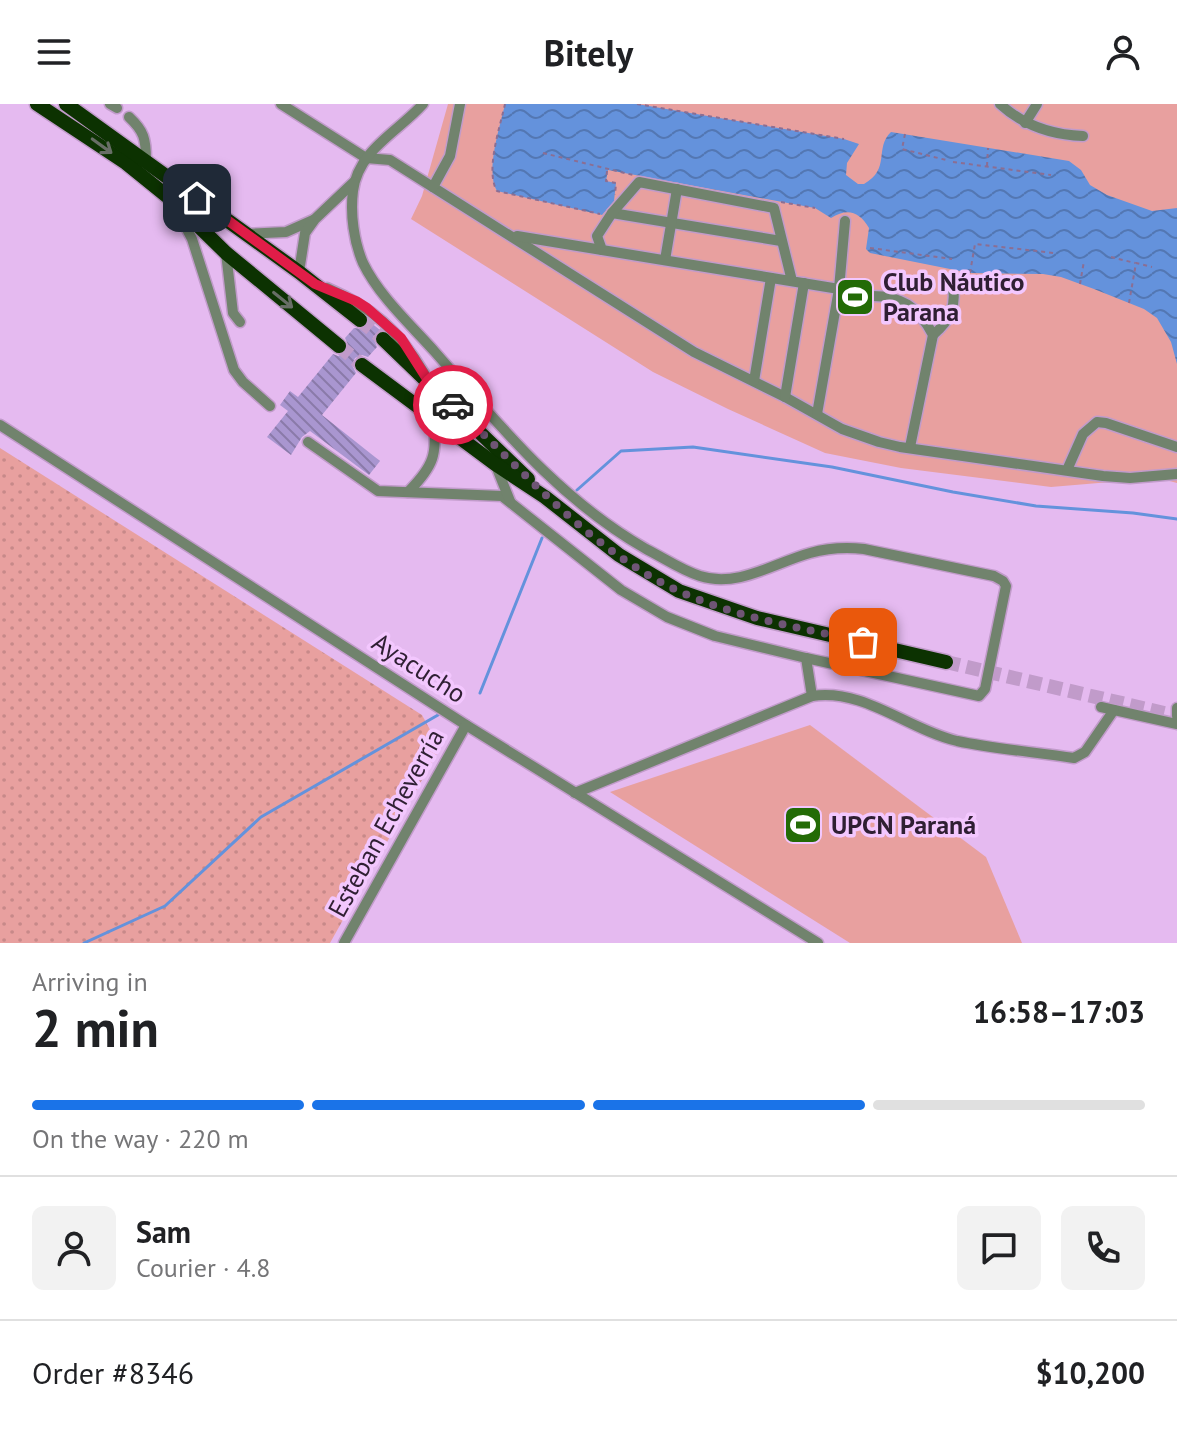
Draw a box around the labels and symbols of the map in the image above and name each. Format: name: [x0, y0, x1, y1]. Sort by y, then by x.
one-way arrow: [91, 138, 113, 154]
pin: [163, 164, 231, 232]
place label: Club Náutico Parana: [883, 265, 1025, 328]
sports icon: Club Náutico Parana: [834, 276, 876, 318]
one-way arrow: [272, 291, 292, 309]
courier: [413, 365, 493, 445]
pin: [829, 608, 897, 676]
street label: Ayacucho: [366, 625, 472, 710]
street label: Esteban Echeverría: [320, 723, 451, 923]
sports icon: UPCN Paraná: [782, 804, 824, 846]
place label: UPCN Paraná: [831, 808, 976, 841]

